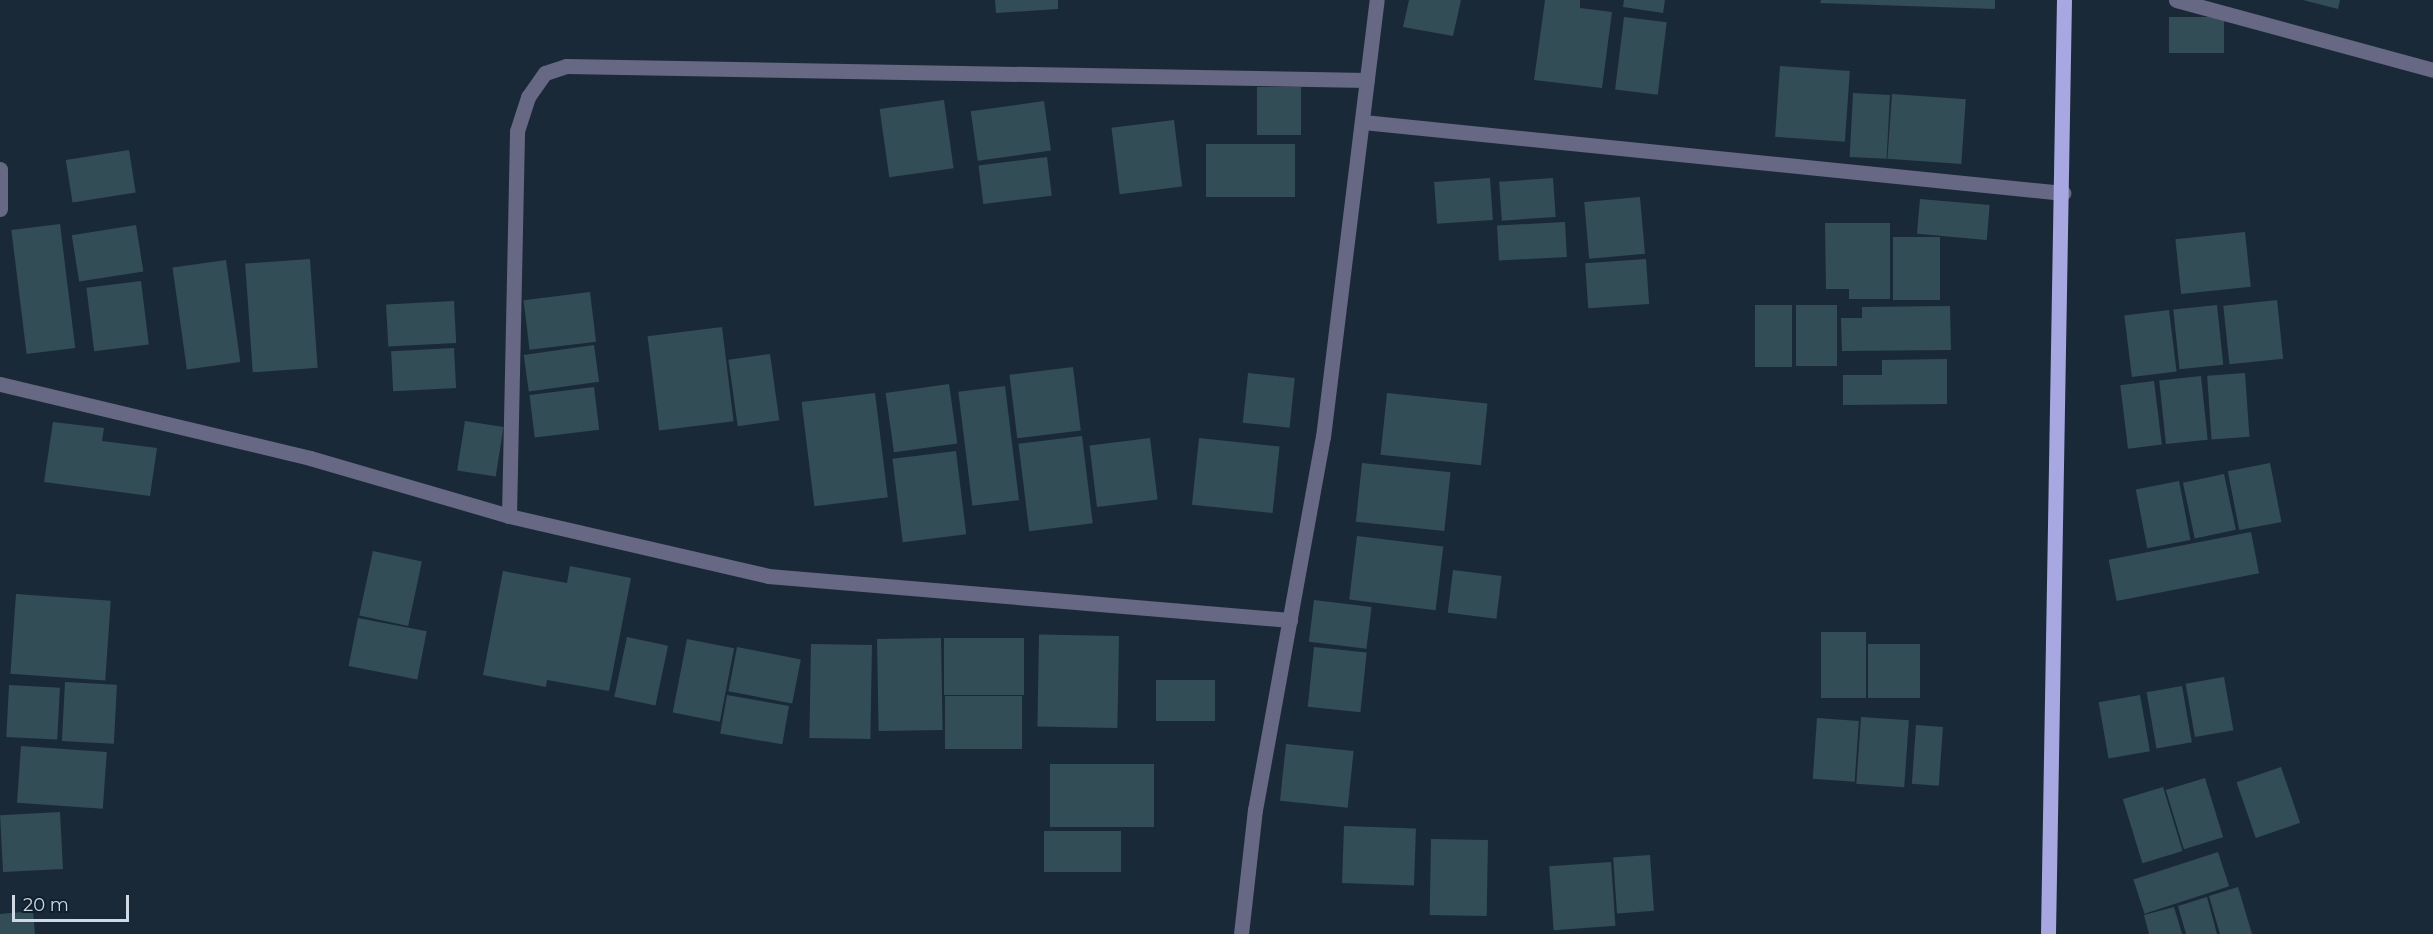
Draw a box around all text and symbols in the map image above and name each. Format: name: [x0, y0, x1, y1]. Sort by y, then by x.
scale bar: [15, 883, 132, 921]
text: 20 m: [23, 894, 69, 916]

